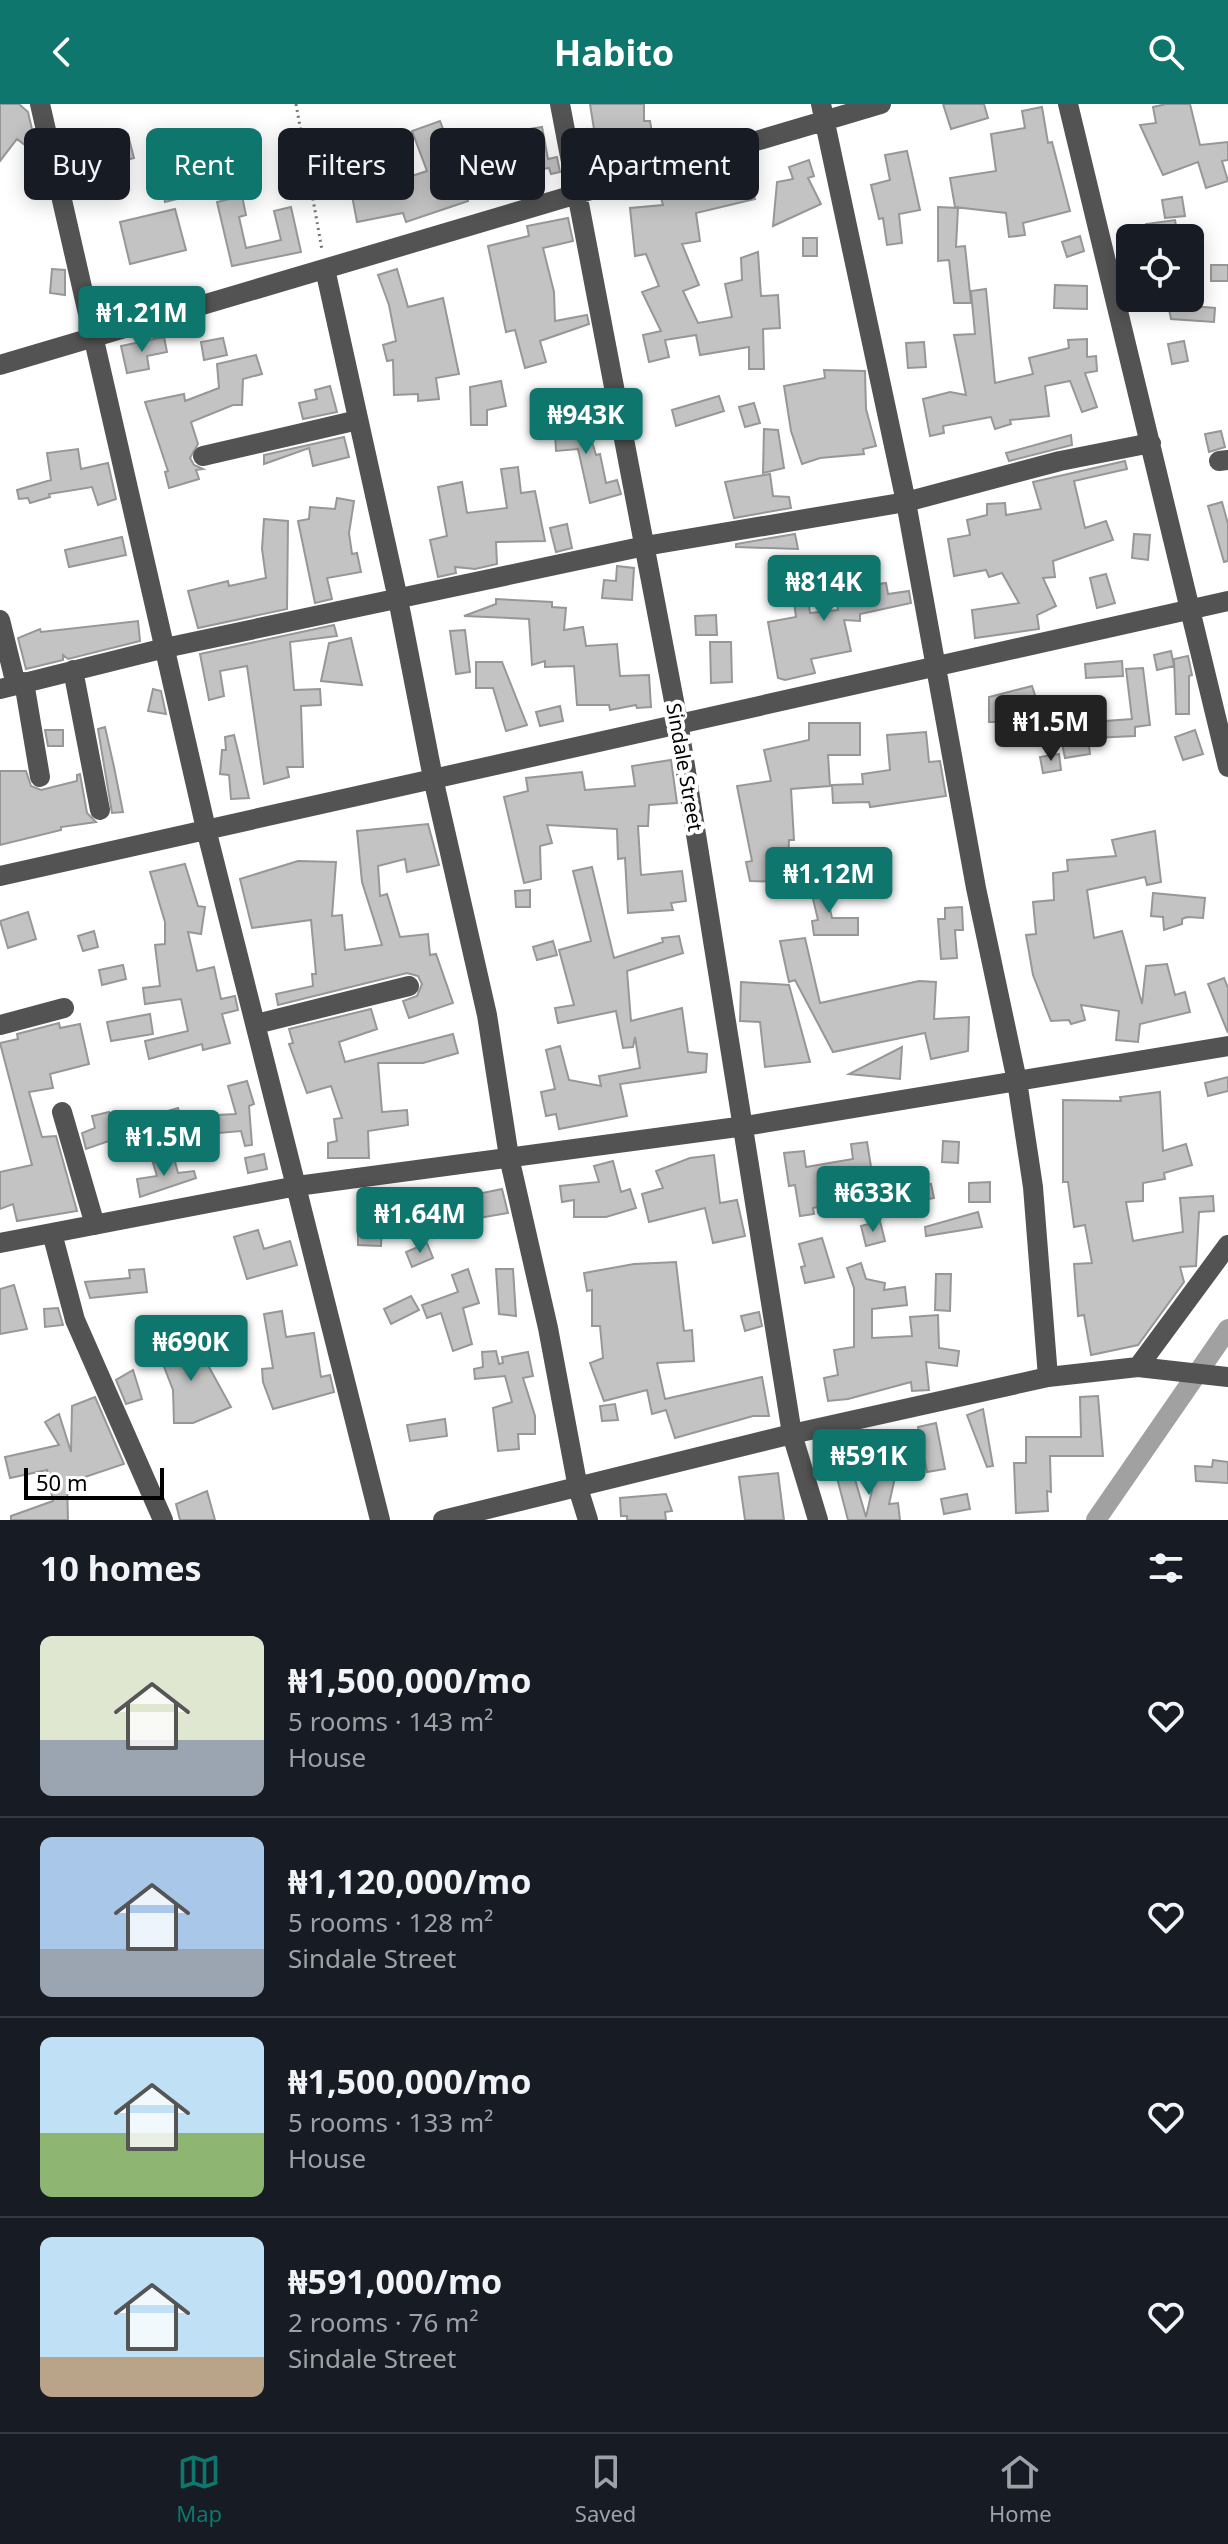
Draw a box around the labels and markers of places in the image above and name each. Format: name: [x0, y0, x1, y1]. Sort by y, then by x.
pin: ₦1.21M: [77, 286, 207, 354]
pin: ₦943K: [530, 388, 642, 456]
pin: ₦814K: [768, 555, 880, 623]
pin: ₦1.5M: [995, 695, 1107, 763]
pin: ₦1.12M: [764, 847, 894, 915]
pin: ₦1.5M: [108, 1110, 220, 1178]
pin: ₦633K: [817, 1166, 929, 1234]
pin: ₦1.64M: [355, 1187, 485, 1255]
pin: ₦690K: [135, 1315, 247, 1383]
pin: ₦591K: [813, 1429, 925, 1497]

